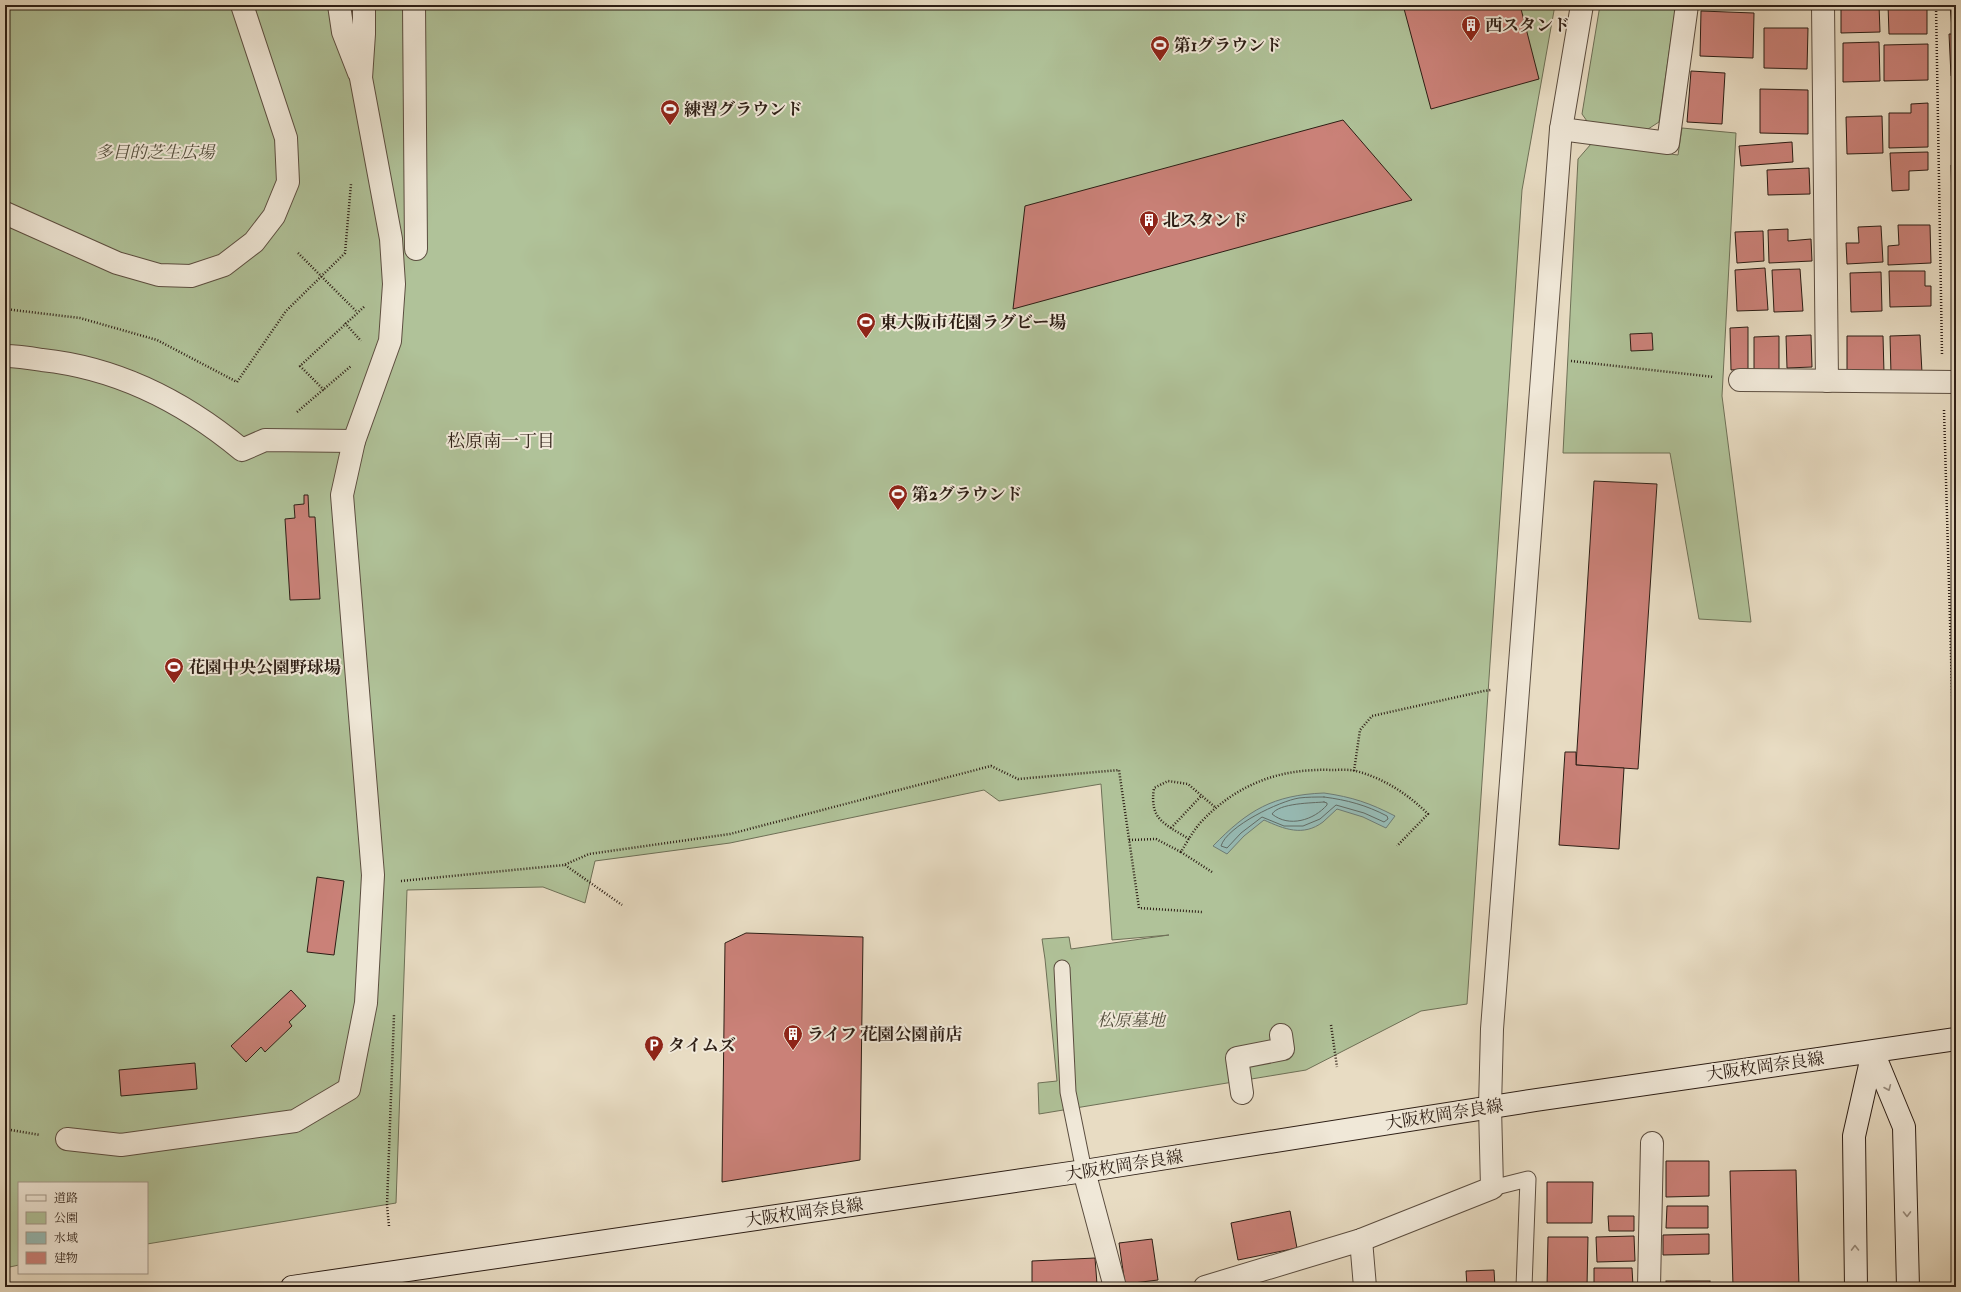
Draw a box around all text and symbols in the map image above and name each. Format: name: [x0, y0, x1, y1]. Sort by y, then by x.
building icon: 西スタンド: [1460, 14, 1482, 42]
place label: 西スタンド: [1485, 15, 1570, 36]
sports icon: 第1グラウンド: [1149, 34, 1171, 62]
place label: 第1グラウンド: [1174, 35, 1282, 56]
sports icon: 練習グラウンド: [659, 98, 681, 126]
place label: 練習グラウンド: [684, 99, 803, 120]
park label: 多目的芝生広場: [96, 142, 216, 163]
building icon: 北スタンド: [1138, 209, 1160, 237]
place label: 北スタンド: [1163, 210, 1248, 231]
sports icon: 東大阪市花園ラグビー場: [855, 311, 877, 339]
place label: 東大阪市花園ラグビー場: [880, 312, 1066, 333]
district label: 松原南一丁目: [447, 430, 555, 453]
sports icon: 第2グラウンド: [887, 483, 909, 511]
place label: 第2グラウンド: [912, 484, 1023, 505]
sports icon: 花園中央公園野球場: [163, 656, 185, 684]
place label: 花園中央公園野球場: [188, 657, 341, 678]
park label: 松原墓地: [1097, 1010, 1167, 1031]
building icon: ライフ 花園公園前店: [782, 1023, 804, 1051]
place label: ライフ 花園公園前店: [807, 1024, 963, 1045]
parking icon: タイムズ: [643, 1034, 665, 1062]
place label: タイムズ: [668, 1035, 736, 1056]
street label: 大阪枚岡奈良線: [1705, 1048, 1825, 1085]
one-way arrow: [1883, 1084, 1891, 1091]
street label: 大阪枚岡奈良線: [1384, 1095, 1504, 1134]
street label: 大阪枚岡奈良線: [1064, 1146, 1184, 1185]
legend: [18, 1182, 148, 1274]
text: 道路: [54, 1191, 78, 1206]
street label: 大阪枚岡奈良線: [744, 1194, 864, 1231]
text: 公園: [54, 1211, 78, 1226]
one-way arrow: [1902, 1211, 1911, 1217]
text: 水域: [54, 1231, 78, 1246]
one-way arrow: [1851, 1245, 1859, 1251]
text: 建物: [54, 1251, 78, 1266]

